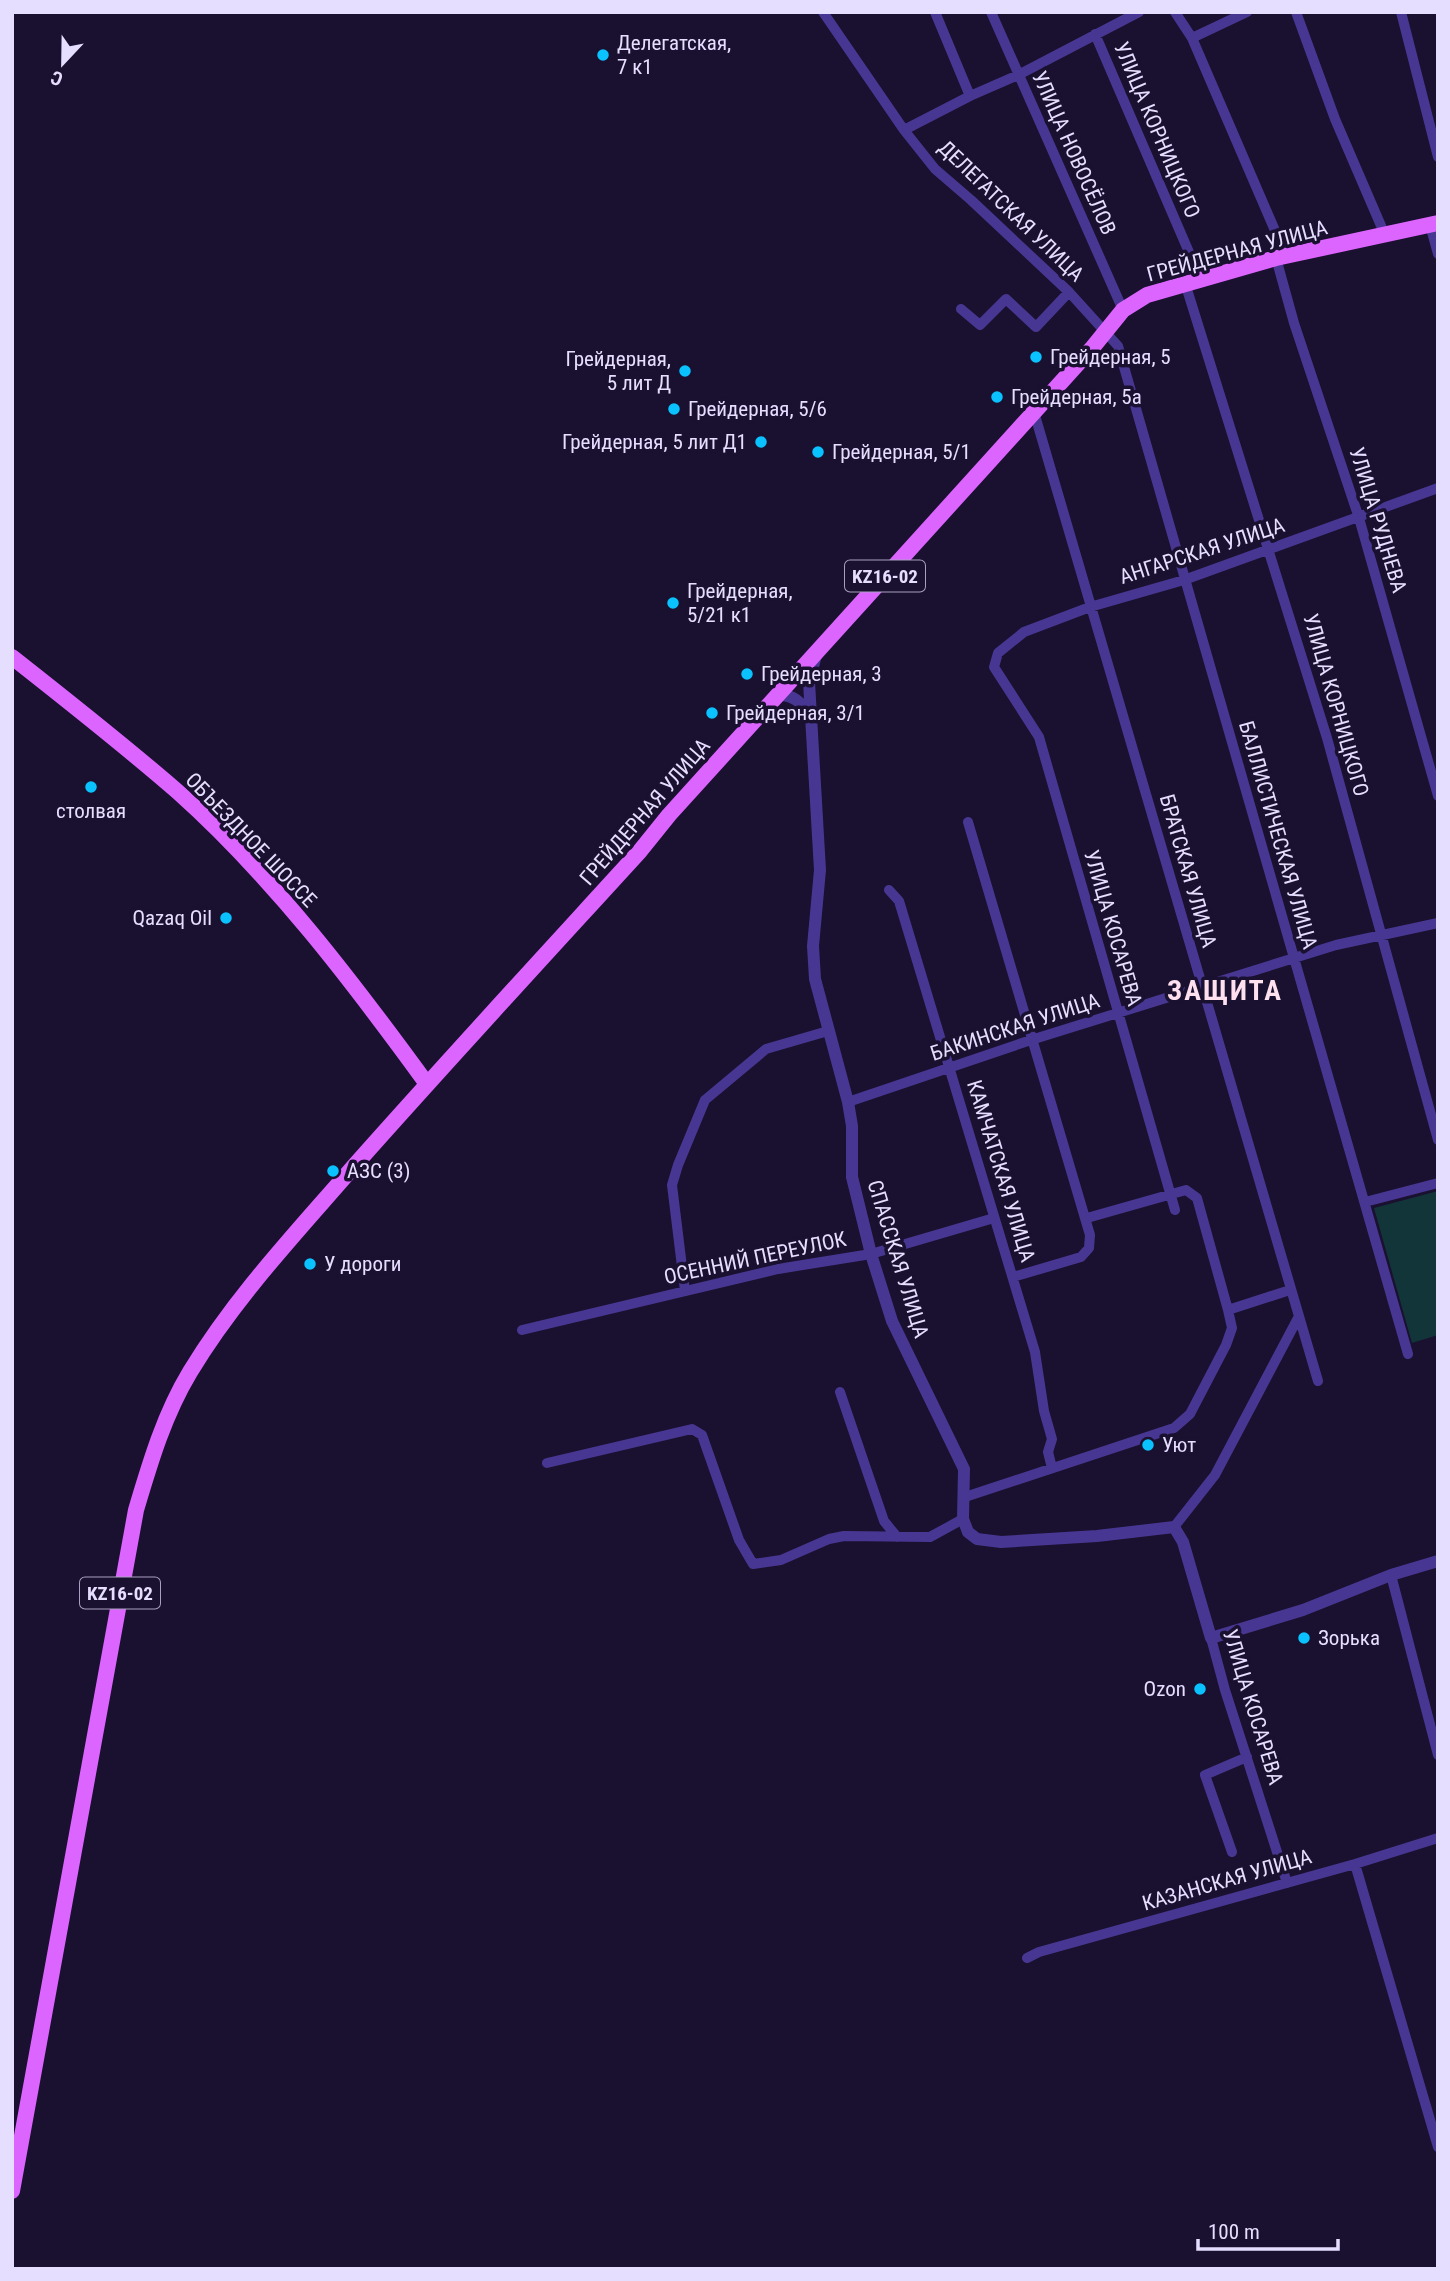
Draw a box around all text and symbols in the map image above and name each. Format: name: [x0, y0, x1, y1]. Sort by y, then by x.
north arrow: [28, 28, 98, 98]
place label: Делегатская, 7 к1: [617, 31, 731, 79]
street label: УЛИЦА КОРНИЦКОГО: [1109, 38, 1205, 222]
marker: Делегатская, 7 к1: [595, 47, 611, 63]
text: С: [47, 66, 66, 91]
street label: УЛИЦА НОВОСЁЛОВ: [1027, 67, 1121, 239]
street label: ДЕЛЕГАТСКАЯ УЛИЦА: [933, 136, 1089, 286]
street label: ГРЕЙДЕРНАЯ УЛИЦА: [1144, 215, 1330, 287]
place label: Грейдерная, 5: [1050, 345, 1171, 369]
place label: Грейдерная, 5 лит Д: [565, 347, 671, 395]
marker: Грейдерная, 5: [1028, 349, 1044, 365]
marker: Грейдерная, 5 лит Д: [677, 363, 693, 379]
place label: Грейдерная, 5а: [1011, 385, 1142, 409]
marker: Грейдерная, 5а: [989, 389, 1005, 405]
place label: Грейдерная, 5/6: [688, 397, 827, 421]
marker: Грейдерная, 5/6: [666, 401, 682, 417]
place label: Грейдерная, 5 лит Д1: [562, 430, 747, 454]
marker: Грейдерная, 5 лит Д1: [753, 434, 769, 450]
place label: Грейдерная, 5/1: [832, 440, 971, 464]
marker: Грейдерная, 5/1: [810, 444, 826, 460]
street label: УЛИЦА РУДНЕВА: [1345, 444, 1411, 596]
street label: АНГАРСКАЯ УЛИЦА: [1116, 513, 1288, 589]
road number: KZ16-02: [845, 561, 925, 592]
place label: Грейдерная, 5/21 к1: [687, 579, 793, 627]
marker: Грейдерная, 5/21 к1: [665, 595, 681, 611]
street label: УЛИЦА КОРНИЦКОГО: [1298, 611, 1374, 799]
place label: Грейдерная, 3: [761, 662, 882, 686]
marker: Грейдерная, 3: [739, 666, 755, 682]
place label: Грейдерная, 3/1: [726, 701, 865, 725]
marker: Грейдерная, 3/1: [704, 705, 720, 721]
street label: БАЛЛИСТИЧЕСКАЯ УЛИЦА: [1234, 718, 1322, 952]
street label: ГРЕЙДЕРНАЯ УЛИЦА: [575, 734, 715, 890]
street label: ОБЪЕЗДНОЕ ШОССЕ: [181, 768, 321, 912]
marker: столвая: [83, 779, 99, 795]
street label: БРАТСКАЯ УЛИЦА: [1155, 792, 1221, 950]
place label: столвая: [56, 799, 126, 823]
street label: УЛИЦА КОСАРЕВА: [1079, 847, 1147, 1009]
place label: Qazaq Oil: [132, 906, 212, 930]
marker: Qazaq Oil: [218, 910, 234, 926]
district label: ЗАЩИТА: [1167, 974, 1283, 1007]
street label: БАКИНСКАЯ УЛИЦА: [927, 988, 1103, 1066]
street label: КАМЧАТСКАЯ УЛИЦА: [962, 1077, 1040, 1265]
place label: АЗС (3): [347, 1159, 410, 1183]
marker: АЗС (3): [325, 1163, 341, 1179]
street label: СПАССКАЯ УЛИЦА: [863, 1177, 933, 1341]
street label: ОСЕННИЙ ПЕРЕУЛОК: [662, 1227, 849, 1289]
place label: У дороги: [324, 1252, 402, 1276]
marker: У дороги: [302, 1256, 318, 1272]
place label: Уют: [1162, 1433, 1196, 1457]
marker: Уют: [1140, 1437, 1156, 1453]
road number: KZ16-02: [80, 1578, 160, 1609]
street label: УЛИЦА КОСАРЕВА: [1218, 1626, 1288, 1788]
place label: Зорька: [1318, 1626, 1380, 1650]
marker: Зорька: [1296, 1630, 1312, 1646]
place label: Ozon: [1144, 1677, 1186, 1701]
marker: Ozon: [1192, 1681, 1208, 1697]
street label: КАЗАНСКАЯ УЛИЦА: [1140, 1844, 1314, 1916]
scale bar: [1198, 2208, 1338, 2252]
text: 100 m: [1208, 2220, 1260, 2244]

